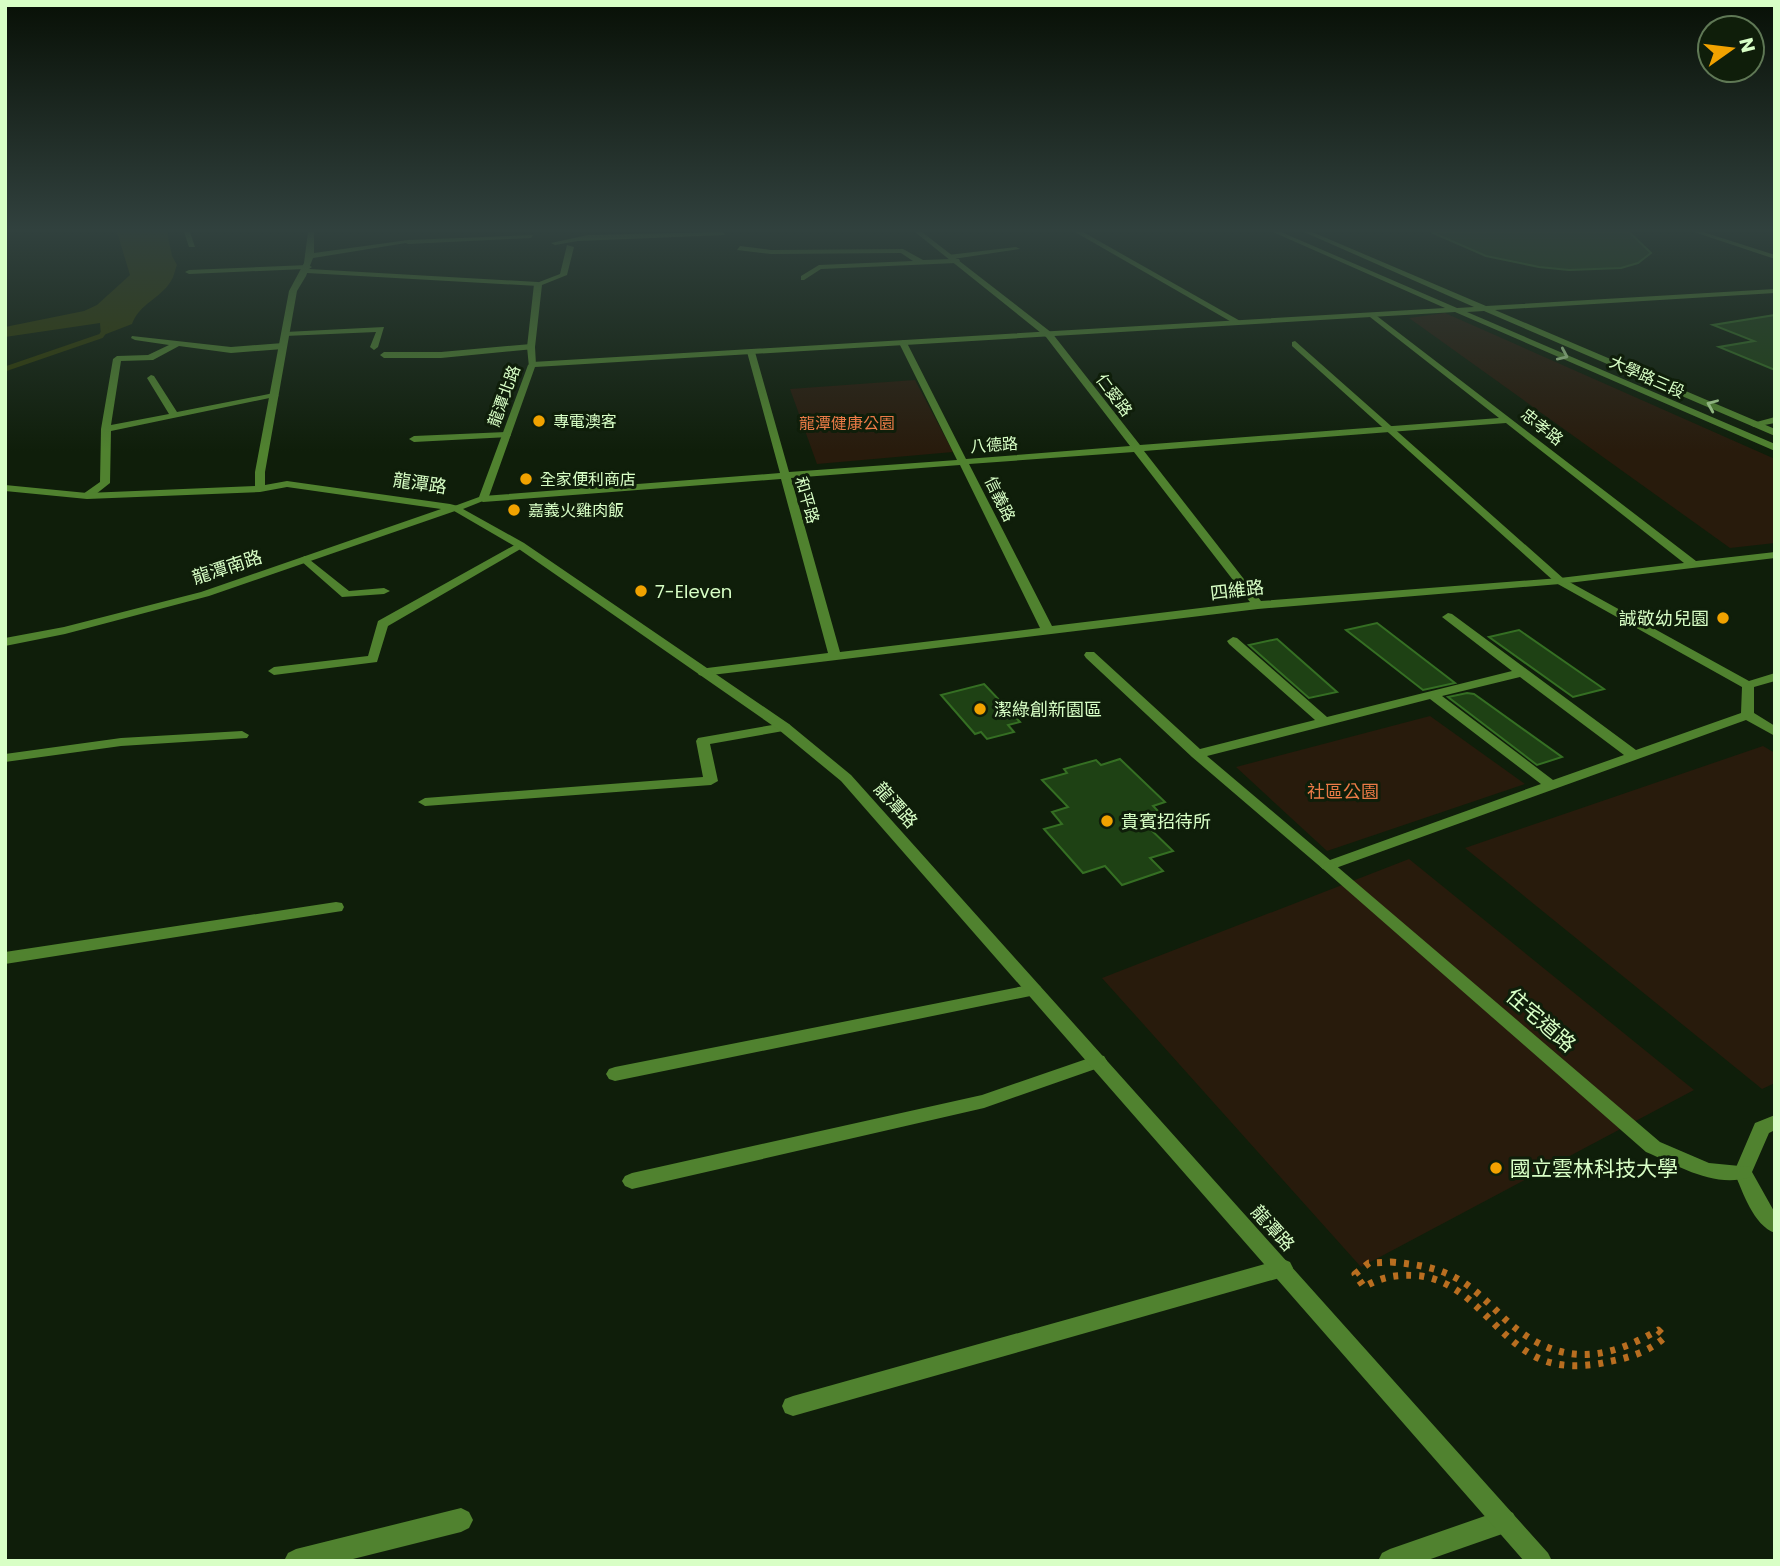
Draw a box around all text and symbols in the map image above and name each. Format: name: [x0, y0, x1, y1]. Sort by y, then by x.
north arrow: [1696, 14, 1766, 84]
text: N: [1732, 35, 1762, 55]
one-way arrow: [1556, 347, 1569, 361]
street label: 大學路三段: [1606, 350, 1688, 404]
street label: 龍潭北路: [482, 362, 526, 430]
street label: 仁愛路: [1090, 369, 1138, 421]
one-way arrow: [1707, 400, 1719, 414]
street label: 忠孝路: [1516, 403, 1568, 451]
place label: 專電澳客: [553, 410, 617, 433]
park label: 龍潭健康公園: [799, 412, 895, 435]
marker: 專電澳客: [531, 413, 547, 429]
street label: 八德路: [969, 432, 1019, 458]
street label: 龍潭路: [392, 467, 448, 499]
place label: 全家便利商店: [540, 468, 636, 491]
marker: 全家便利商店: [518, 471, 534, 487]
street label: 信義路: [979, 472, 1021, 526]
street label: 和平路: [789, 474, 825, 526]
place label: 嘉義火雞肉飯: [528, 499, 624, 522]
marker: 嘉義火雞肉飯: [506, 502, 522, 518]
street label: 龍潭南路: [189, 544, 265, 590]
street label: 四維路: [1209, 574, 1265, 606]
place label: 7-Eleven: [655, 579, 732, 604]
marker: 7-Eleven: [633, 583, 649, 599]
place label: 誠敬幼兒園: [1619, 606, 1709, 631]
marker: 誠敬幼兒園: [1715, 610, 1731, 626]
place label: 潔綠創新園區: [994, 697, 1102, 722]
marker: 潔綠創新園區: [972, 701, 988, 717]
street label: 龍潭路: [869, 777, 923, 833]
park label: 社區公園: [1307, 779, 1379, 804]
place label: 貴賓招待所: [1121, 809, 1211, 834]
marker: 貴賓招待所: [1099, 813, 1115, 829]
street label: 住宅道路: [1500, 982, 1582, 1058]
place label: 國立雲林科技大學: [1510, 1154, 1678, 1183]
marker: 國立雲林科技大學: [1488, 1160, 1504, 1176]
street label: 龍潭路: [1246, 1200, 1300, 1256]

